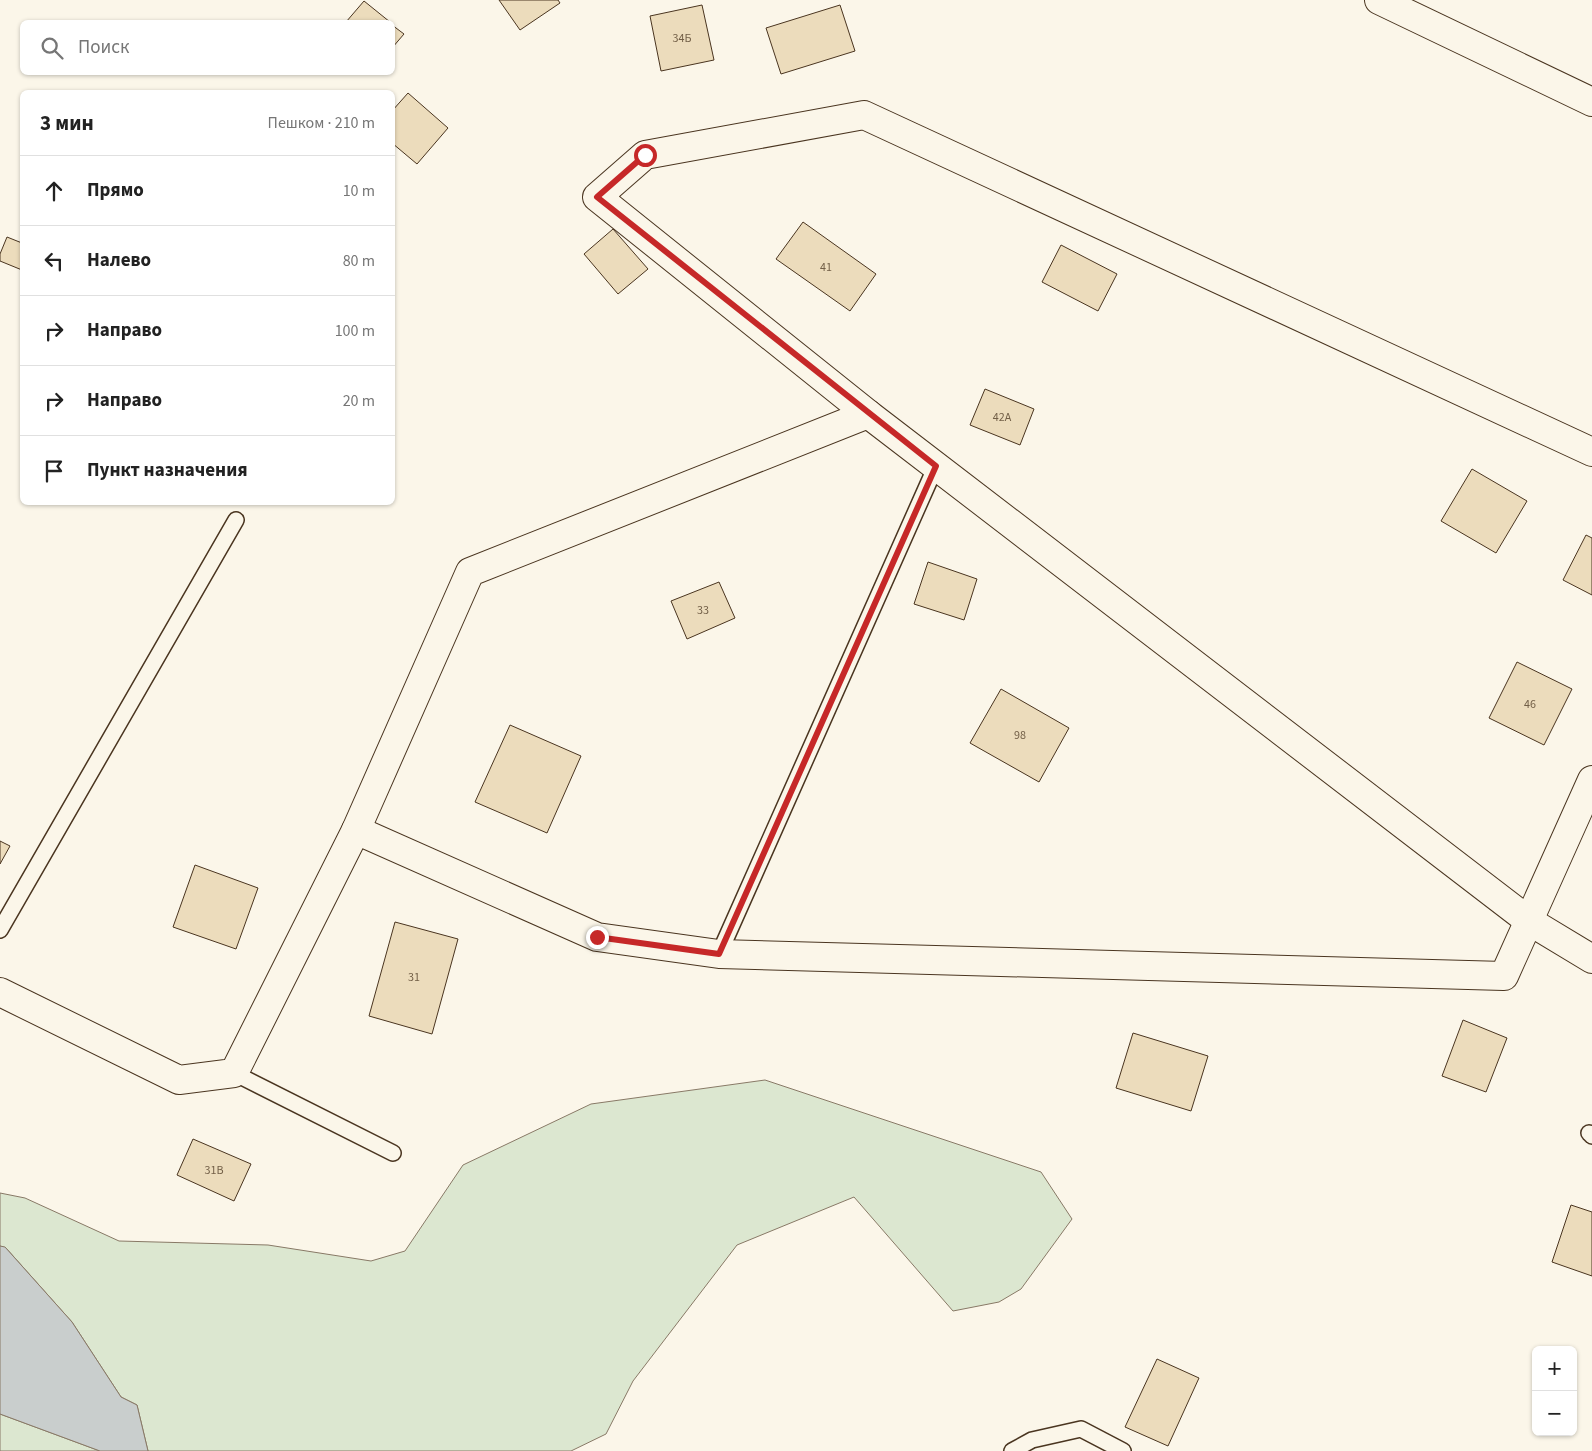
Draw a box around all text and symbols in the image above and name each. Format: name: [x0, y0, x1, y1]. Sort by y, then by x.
search box: [20, 20, 395, 75]
house number: 34Б: [673, 30, 691, 47]
icon: search: [38, 34, 66, 62]
text: Поиск: [78, 34, 129, 61]
text: 3 мин: [40, 108, 94, 138]
text: Пешком · 210 m: [268, 112, 375, 134]
route start: [634, 144, 657, 167]
icon: ahead: [40, 177, 68, 205]
text: Прямо: [87, 177, 144, 204]
text: 10 m: [343, 180, 375, 202]
icon: left: [40, 247, 68, 275]
text: Налево: [87, 247, 151, 274]
text: 80 m: [343, 250, 375, 272]
house number: 41: [820, 259, 832, 276]
icon: right: [40, 317, 68, 345]
text: Направо: [87, 317, 162, 344]
text: 100 m: [335, 320, 375, 342]
icon: right: [40, 387, 68, 415]
text: Направо: [87, 387, 162, 414]
text: 20 m: [343, 390, 375, 412]
house number: 42А: [993, 409, 1012, 426]
icon: arrive: [40, 457, 68, 485]
text: Пункт назначения: [87, 457, 248, 484]
house number: 33: [697, 602, 709, 619]
house number: 46: [1524, 696, 1536, 713]
house number: 98: [1014, 727, 1026, 744]
route end: [586, 926, 609, 949]
house number: 31: [408, 969, 420, 986]
house number: 31В: [205, 1162, 223, 1179]
map controls: [1532, 1346, 1577, 1436]
button: +: [1532, 1346, 1577, 1391]
button: −: [1532, 1391, 1577, 1436]

